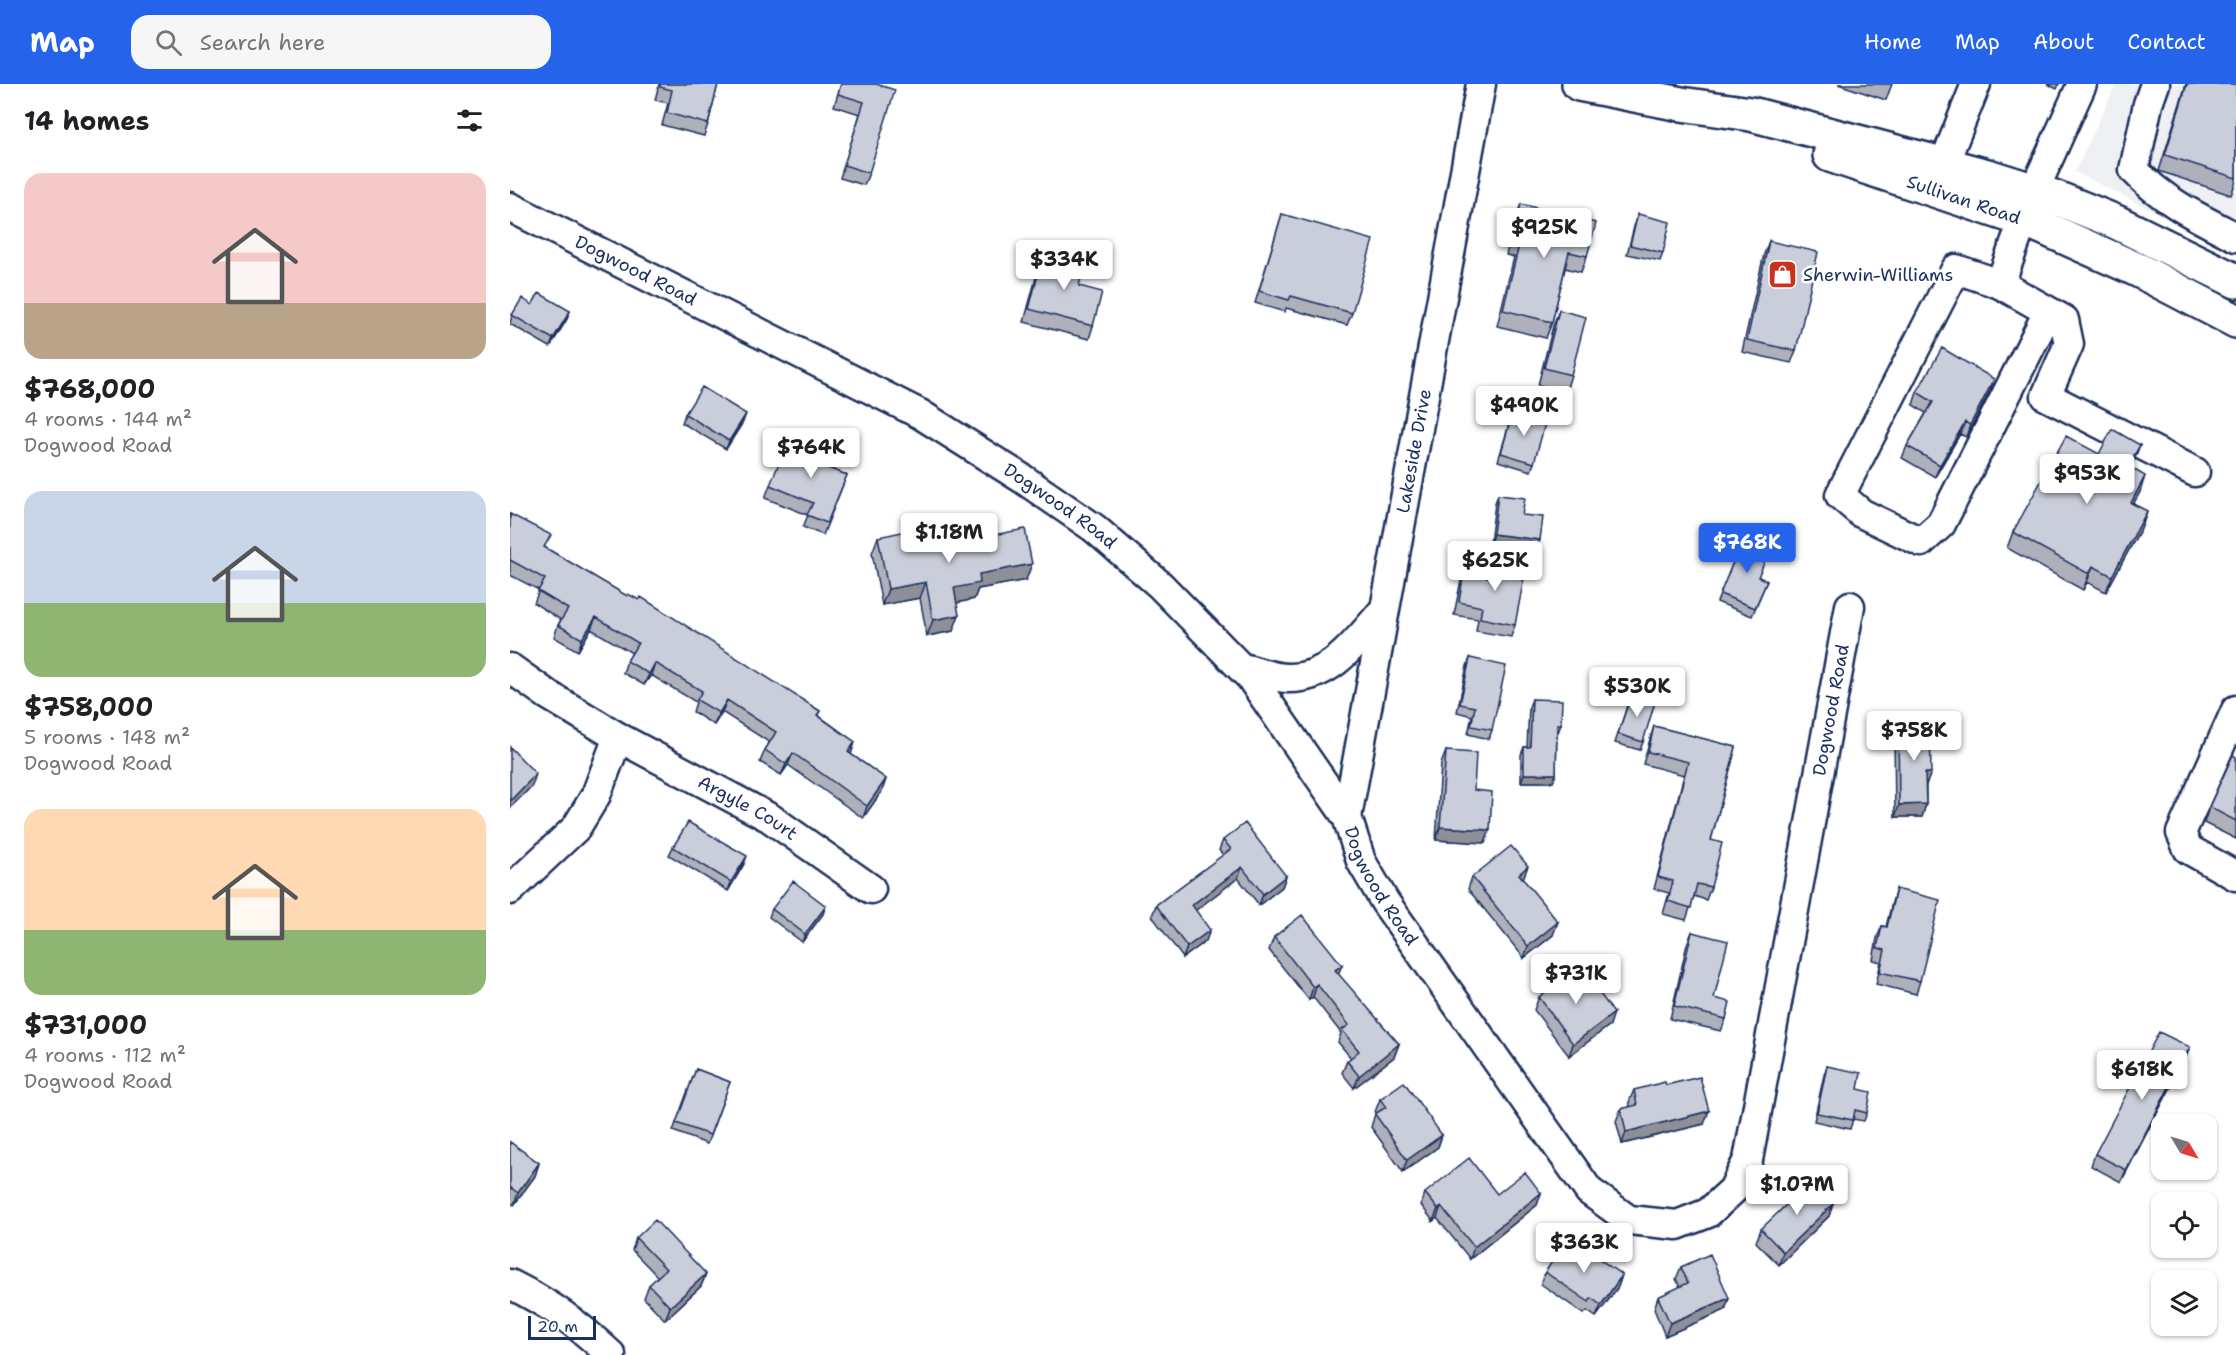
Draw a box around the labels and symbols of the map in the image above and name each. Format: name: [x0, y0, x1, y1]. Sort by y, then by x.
street label: Sullivan Road: [1904, 170, 2024, 230]
pin: $925K: [1502, 208, 1586, 259]
street label: Dogwood Road: [571, 230, 701, 311]
pin: $334K: [1022, 240, 1106, 291]
shop icon: Sherwin-Williams: [1766, 259, 1798, 291]
place label: Sherwin-Williams: [1803, 263, 1953, 287]
pin: $490K: [1482, 386, 1566, 437]
street label: Lakeside Drive: [1391, 387, 1437, 515]
pin: $764K: [769, 428, 853, 479]
pin: $953K: [2045, 454, 2129, 505]
street label: Dogwood Road: [999, 458, 1122, 554]
pin: $1.18M: [900, 513, 998, 564]
pin: $768K: [1705, 523, 1789, 574]
pin: $625K: [1453, 541, 1537, 592]
street label: Dogwood Road: [1807, 642, 1855, 778]
pin: $530K: [1595, 667, 1679, 718]
pin: $758K: [1872, 711, 1956, 762]
street label: Argyle Court: [694, 770, 802, 846]
street label: Dogwood Road: [1339, 823, 1424, 950]
pin: $731K: [1534, 954, 1618, 1005]
pin: $618K: [2100, 1050, 2184, 1101]
north arrow: [2151, 1114, 2217, 1180]
pin: $1.07M: [1748, 1165, 1846, 1216]
pin: $363K: [1542, 1223, 1626, 1274]
scale bar: [528, 1313, 596, 1340]

